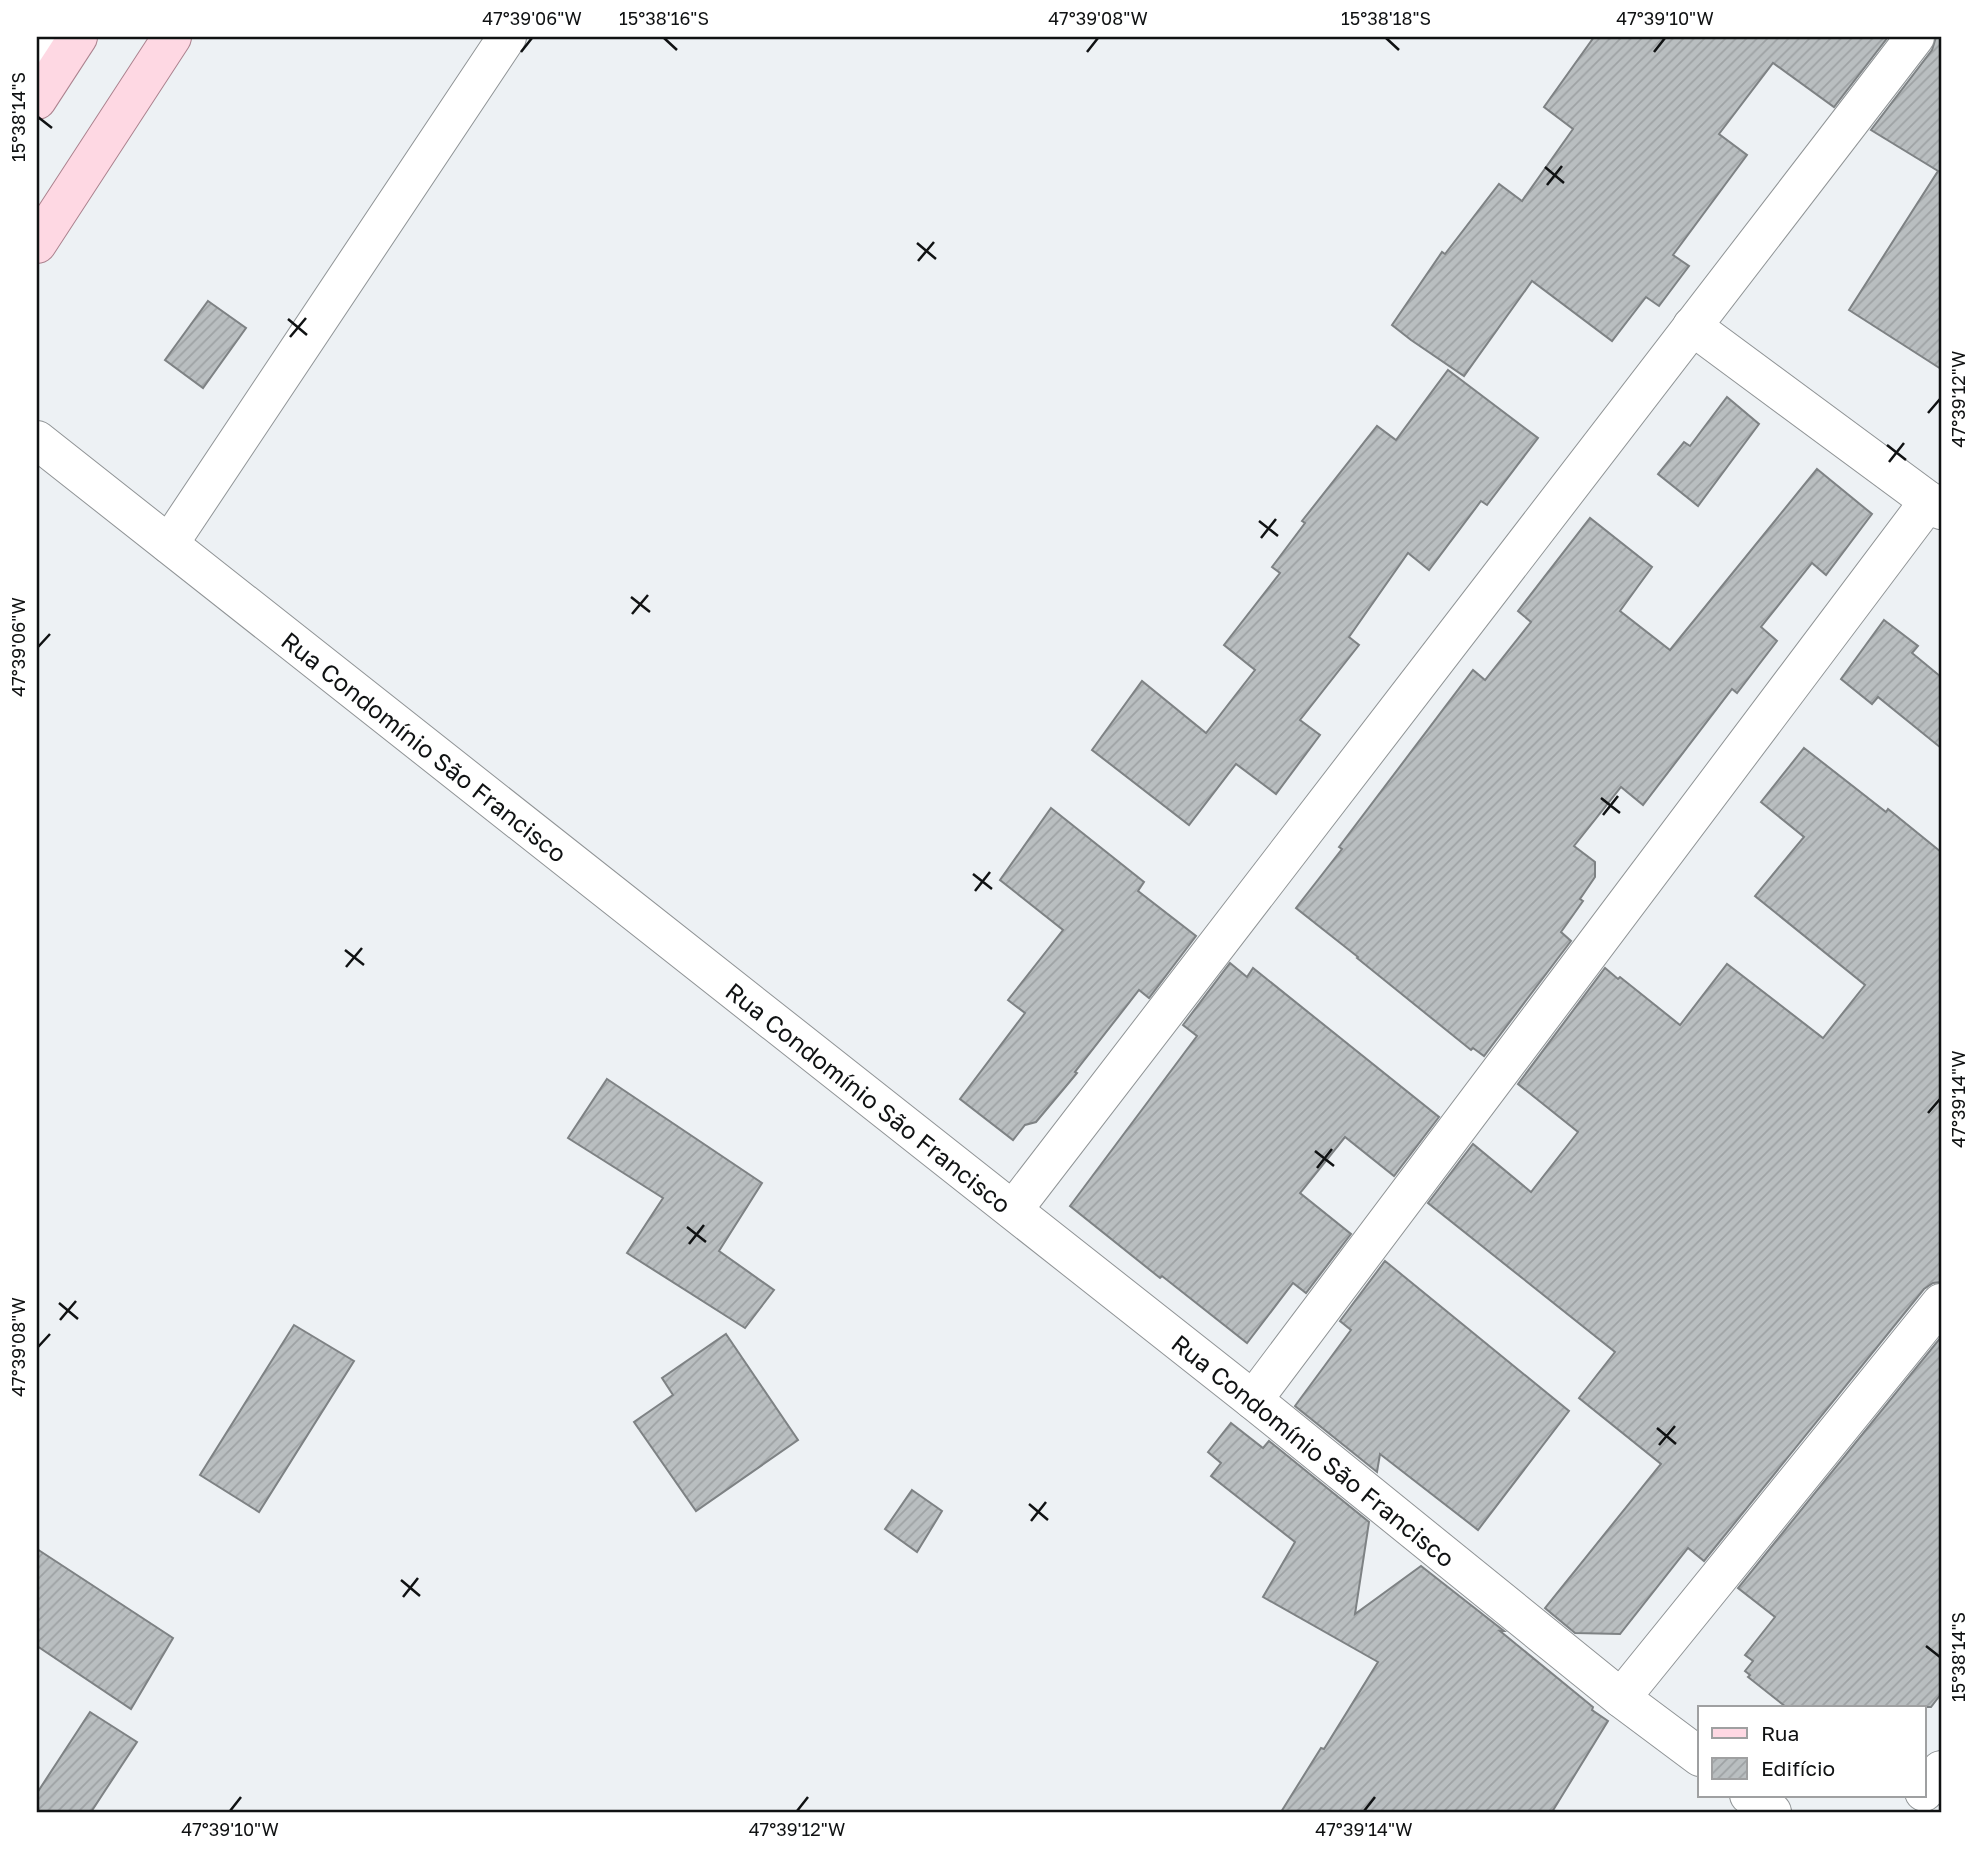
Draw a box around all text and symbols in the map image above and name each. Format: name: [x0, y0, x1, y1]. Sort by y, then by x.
text: 47°39'06"W: [482, 7, 582, 29]
text: 15°38'16"S: [619, 7, 709, 29]
text: 47°39'08"W: [1048, 7, 1148, 29]
text: 15°38'18"S: [1341, 7, 1431, 29]
text: 47°39'10"W: [1616, 7, 1714, 29]
text: 15°38'14"S: [7, 72, 29, 162]
text: 47°39'12"W: [1947, 351, 1969, 447]
text: 47°39'06"W: [7, 597, 29, 697]
street label: Rua Condomínio São Francisco: [277, 625, 573, 867]
street label: Rua Condomínio São Francisco: [721, 976, 1017, 1218]
text: 47°39'14"W: [1947, 1050, 1969, 1148]
text: 47°39'08"W: [7, 1297, 29, 1397]
street label: Rua Condomínio São Francisco: [1167, 1327, 1461, 1572]
text: 15°38'14"S: [1947, 1612, 1969, 1702]
legend: [1698, 1706, 1926, 1797]
text: Rua: [1761, 1720, 1799, 1746]
text: Edifício: [1761, 1755, 1835, 1781]
text: 47°39'10"W: [181, 1818, 279, 1840]
text: 47°39'12"W: [749, 1818, 845, 1840]
text: 47°39'14"W: [1315, 1818, 1413, 1840]

